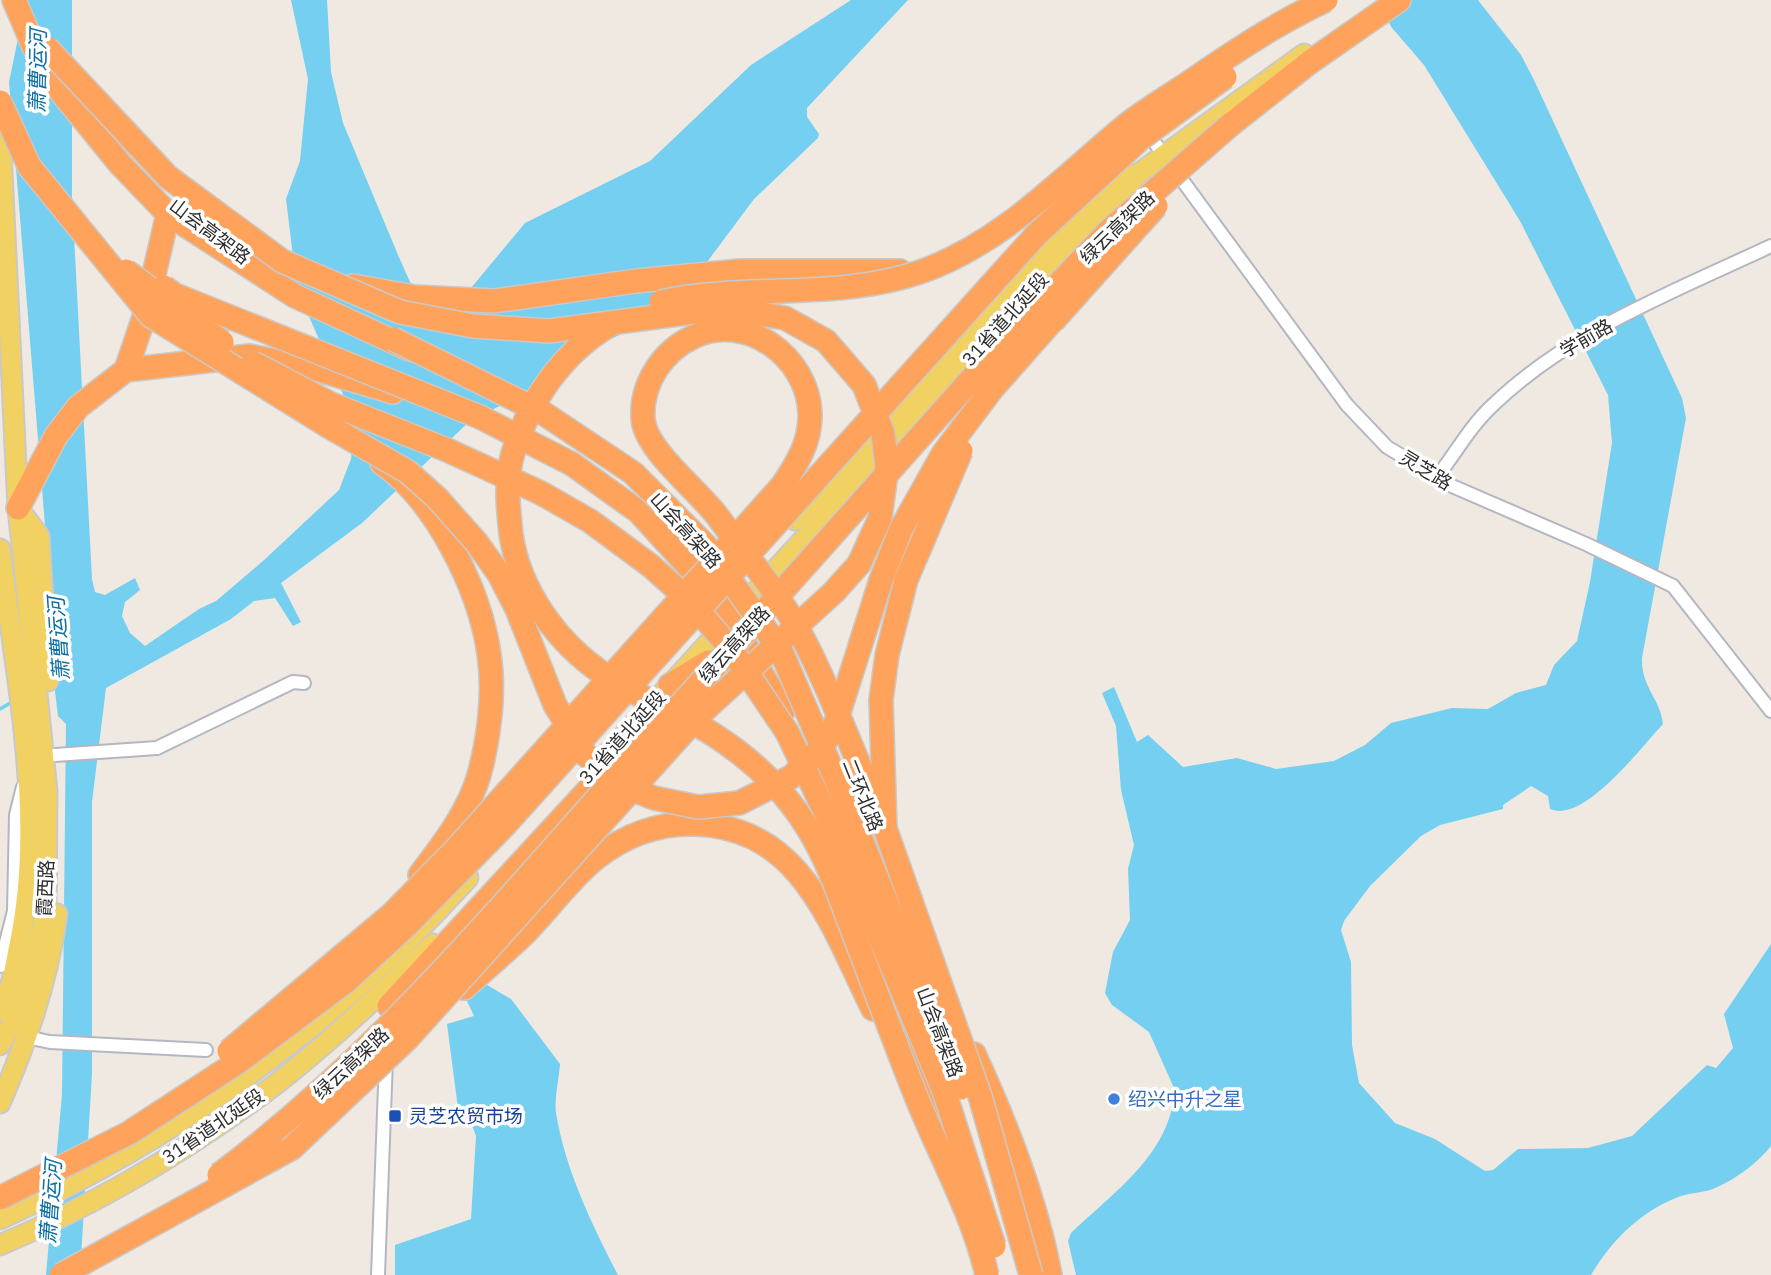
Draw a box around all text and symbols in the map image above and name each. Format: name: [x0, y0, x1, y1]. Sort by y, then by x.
water label: 萧曹运河: [22, 25, 52, 113]
street label: 绿云高架路: [1074, 185, 1160, 269]
street label: 山会高架路: [165, 193, 255, 269]
street label: 31省道北延段: [957, 267, 1053, 371]
street label: 学前路: [1555, 313, 1617, 363]
street label: 灵芝路: [1395, 445, 1457, 495]
street label: 山会高架路: [645, 487, 727, 573]
water label: 萧曹运河: [41, 592, 75, 682]
street label: 绿云高架路: [693, 601, 775, 687]
street label: 31省道北延段: [574, 685, 670, 789]
street label: 二环北路: [838, 755, 888, 835]
street label: 霞西路: [32, 859, 58, 917]
street label: 山会高架路: [912, 983, 968, 1081]
street label: 绿云高架路: [308, 1022, 394, 1104]
street label: 31省道北延段: [157, 1083, 269, 1169]
place label: 绍兴中升之星: [1128, 1087, 1242, 1111]
marker: 绍兴中升之星: [1106, 1091, 1122, 1107]
place label: 灵芝农贸市场: [409, 1104, 523, 1128]
marker: 灵芝农贸市场: [387, 1108, 403, 1124]
water label: 萧曹运河: [33, 1155, 67, 1245]

